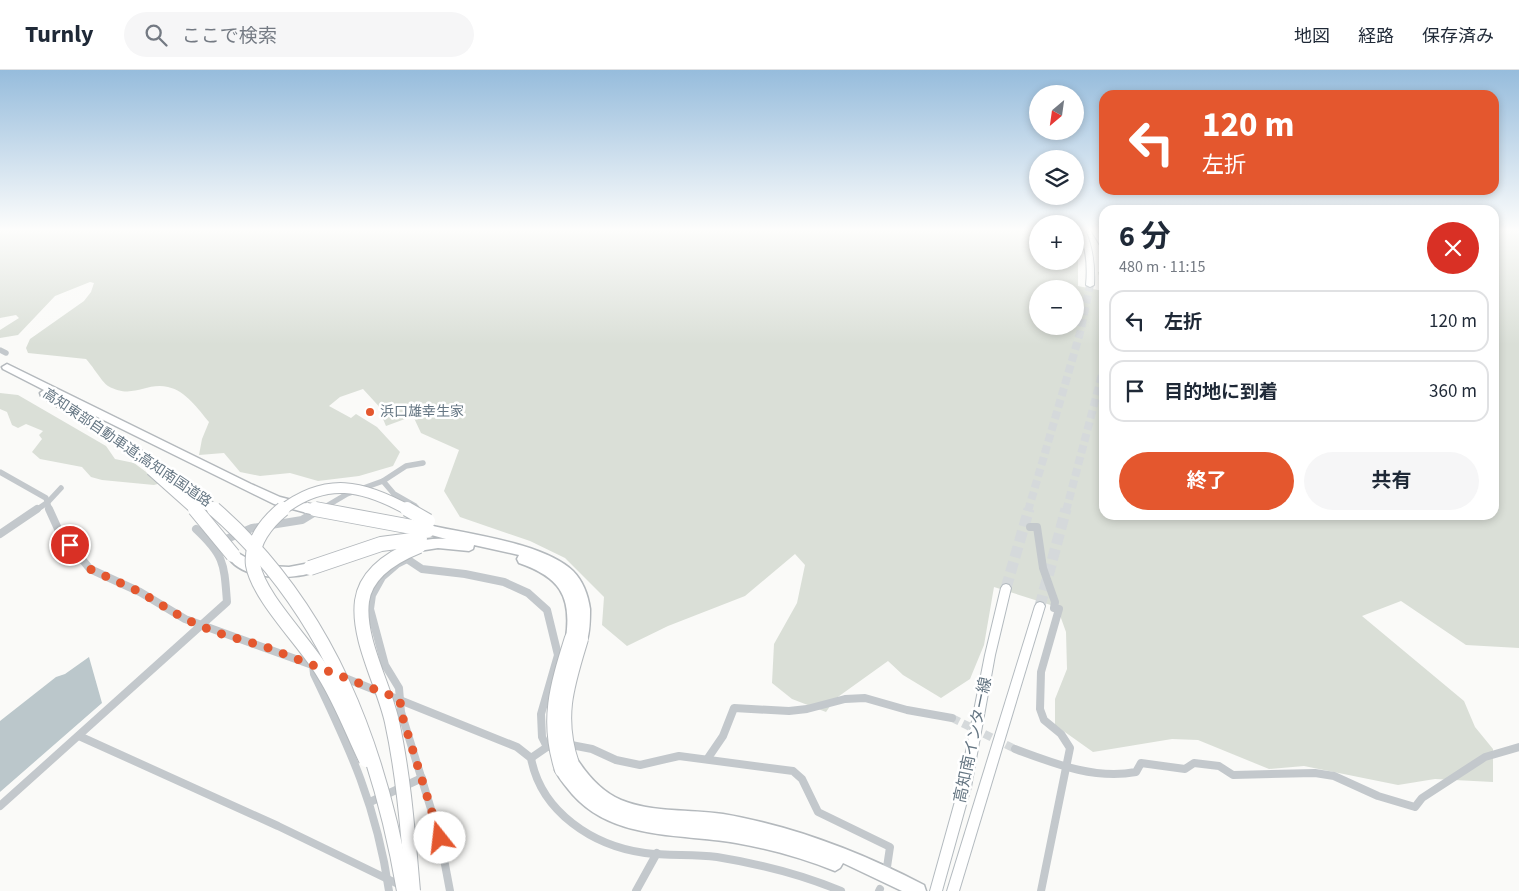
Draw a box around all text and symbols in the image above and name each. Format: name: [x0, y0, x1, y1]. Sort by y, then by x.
search box: [124, 12, 474, 57]
text: Turnly: [25, 17, 94, 52]
icon: search: [142, 21, 170, 49]
text: ここで検索: [182, 23, 277, 50]
text: 地図: [1294, 24, 1330, 49]
text: 経路: [1358, 24, 1394, 49]
text: 保存済み: [1422, 24, 1494, 49]
north arrow: [1029, 85, 1084, 140]
map controls: [1029, 85, 1084, 335]
text: 120 m: [1202, 100, 1294, 150]
icon: left: [1119, 110, 1184, 175]
text: 左折: [1202, 149, 1246, 181]
button: layers: [1029, 150, 1084, 205]
button: +: [1029, 215, 1084, 270]
text: 6 分: [1119, 215, 1171, 258]
button: close: [1427, 222, 1479, 274]
text: 480 m · 11:15: [1119, 256, 1206, 278]
button: −: [1029, 280, 1084, 335]
icon: left: [1121, 307, 1149, 335]
text: 120 m: [1429, 308, 1477, 335]
text: 左折: [1164, 309, 1202, 336]
icon: arrive: [1121, 377, 1149, 405]
text: 360 m: [1429, 378, 1477, 405]
text: 目的地に到着: [1164, 379, 1278, 406]
street label: 高知東部自動車道;高知南国道路: [39, 384, 215, 512]
place label: 浜口雄幸生家: [380, 402, 464, 422]
marker: 浜口雄幸生家: [364, 406, 376, 418]
button: 終了: [1119, 452, 1294, 510]
button: 共有: [1304, 452, 1479, 510]
pin: [49, 524, 91, 566]
icon: arrive: [56, 531, 84, 559]
street label: 高知南インター線: [949, 675, 997, 805]
position arrow: [413, 811, 465, 863]

